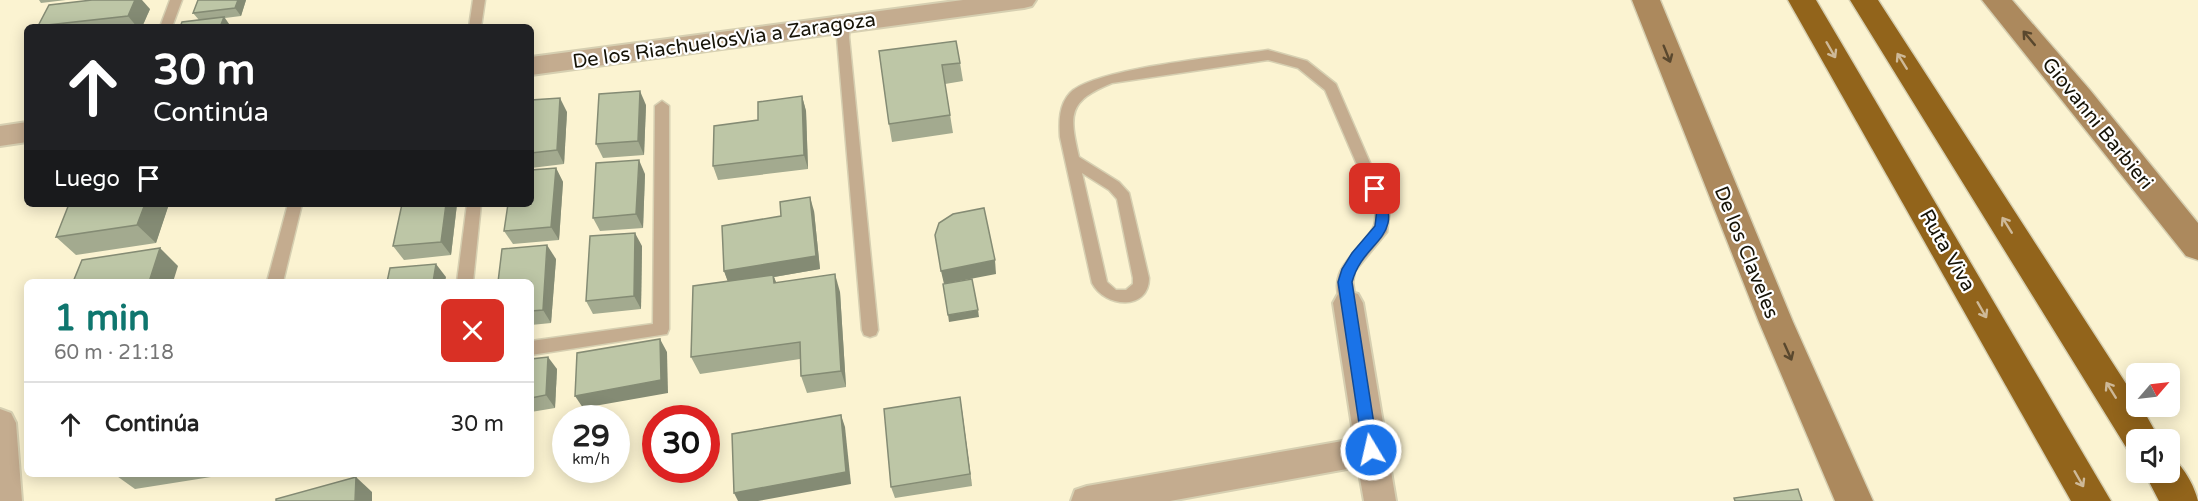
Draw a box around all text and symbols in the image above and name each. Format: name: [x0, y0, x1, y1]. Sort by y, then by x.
street label: De los RiachuelosVia a Zaragoza: [571, 8, 877, 74]
one-way arrow: [2022, 30, 2035, 46]
one-way arrow: [1826, 41, 1838, 58]
text: 30 m: [153, 45, 255, 96]
one-way arrow: [1662, 45, 1673, 63]
icon: ahead: [54, 48, 132, 126]
one-way arrow: [1896, 52, 1909, 69]
street label: Giovanni Barbieri: [2037, 53, 2158, 194]
text: Continúa: [153, 96, 269, 129]
icon: arrive: [132, 162, 165, 195]
pin: [1349, 163, 1400, 214]
text: Luego: [54, 166, 120, 192]
icon: arrive: [1358, 172, 1391, 205]
street label: De los Claveles: [1709, 183, 1784, 322]
street label: Ruta Viva: [1914, 205, 1980, 296]
one-way arrow: [2001, 217, 2013, 234]
text: 1 min: [54, 297, 150, 340]
button: close: [441, 299, 504, 362]
one-way arrow: [1977, 301, 1989, 318]
text: 60 m · 21:18: [54, 341, 174, 365]
one-way arrow: [1783, 342, 1795, 360]
north arrow: [2126, 363, 2180, 417]
map controls: [2126, 363, 2180, 483]
one-way arrow: [2105, 382, 2117, 399]
speed limit sign: 30: [642, 405, 720, 483]
icon: ahead: [54, 408, 87, 441]
text: Continúa: [105, 411, 199, 437]
text: 30 m: [450, 411, 504, 437]
text: 29: [572, 418, 610, 455]
position arrow: [1339, 418, 1403, 482]
button: sound: [2126, 429, 2180, 483]
text: km/h: [572, 450, 610, 468]
one-way arrow: [2073, 470, 2085, 487]

